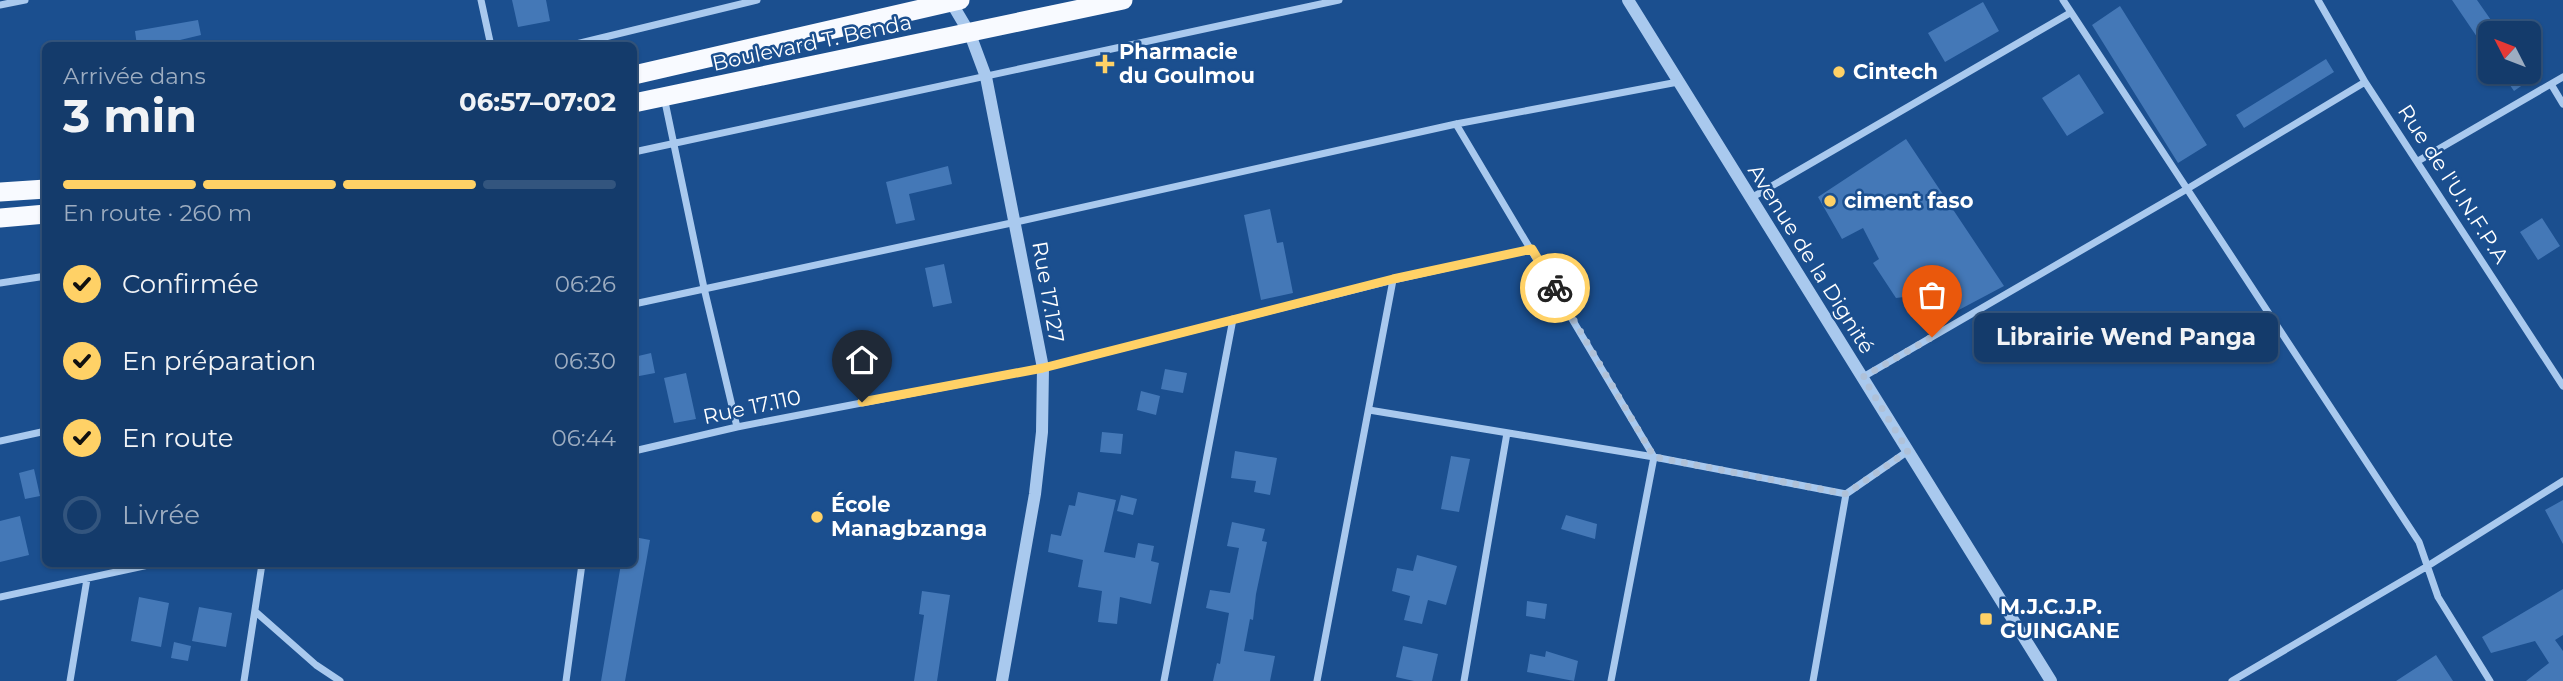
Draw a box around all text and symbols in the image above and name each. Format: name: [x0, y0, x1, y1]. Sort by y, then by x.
street label: Boulevard T. Benda: [710, 9, 914, 76]
north arrow: [2478, 21, 2541, 84]
map controls: [2478, 21, 2541, 84]
place label: Pharmacie du Goulmou: [1119, 39, 1255, 88]
marker: Pharmacie du Goulmou: [1097, 56, 1113, 72]
place label: Cintech: [1853, 59, 1938, 84]
text: Arrivée dans: [63, 62, 206, 90]
marker: Cintech: [1831, 64, 1847, 80]
text: 06:57–07:02: [459, 86, 616, 118]
text: 3 min: [63, 87, 197, 144]
street label: Rue de l'U.N.F.P.A: [2393, 100, 2515, 269]
street label: Avenue de la Dignité: [1743, 159, 1880, 358]
place label: ciment faso: [1844, 188, 1974, 213]
marker: ciment faso: [1822, 193, 1838, 209]
text: En route · 260 m: [63, 199, 252, 227]
street label: Rue 17.127: [1027, 239, 1070, 344]
courier: [1520, 253, 1590, 323]
icon: check: [63, 265, 101, 303]
pin: [1902, 265, 1962, 337]
text: Confirmée: [122, 268, 259, 300]
icon: bike: [1536, 269, 1574, 307]
text: 06:26: [555, 270, 616, 298]
icon: bag: [1913, 276, 1951, 314]
callout: Librairie Wend Panga: [1974, 312, 2278, 362]
text: Librairie Wend Panga: [1996, 323, 2256, 351]
pin: [832, 330, 892, 402]
icon: home: [843, 341, 881, 379]
icon: check: [63, 342, 101, 380]
text: En préparation: [122, 345, 316, 377]
text: 06:30: [554, 347, 616, 375]
street label: Rue 17.110: [701, 384, 803, 429]
icon: check: [63, 419, 101, 457]
text: En route: [122, 422, 233, 454]
text: 06:44: [551, 424, 616, 452]
place label: École Managbzanga: [831, 492, 987, 541]
text: Livrée: [122, 499, 200, 531]
marker: École Managbzanga: [809, 509, 825, 525]
place label: M.J.C.J.P. GUINGANE: [2000, 594, 2120, 643]
marker: M.J.C.J.P. GUINGANE: [1978, 611, 1994, 627]

